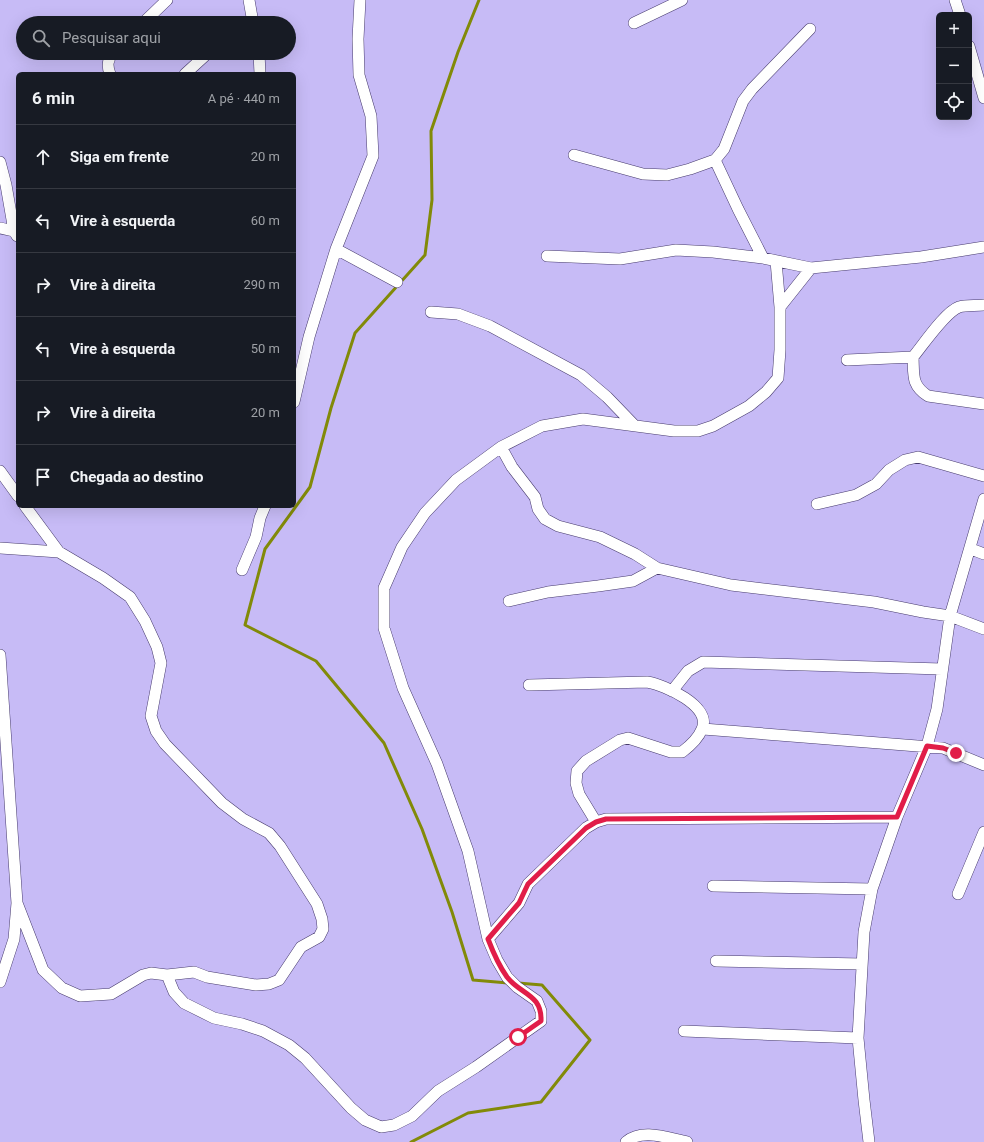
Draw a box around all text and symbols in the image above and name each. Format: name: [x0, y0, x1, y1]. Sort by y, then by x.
map controls: [936, 12, 972, 120]
button: +: [936, 12, 972, 48]
search box: [16, 16, 296, 60]
icon: search: [30, 27, 52, 49]
text: Pesquisar aqui: [62, 29, 161, 47]
button: −: [936, 48, 972, 84]
button: locate: [936, 84, 972, 120]
text: 6 min: [32, 88, 75, 108]
text: A pé · 440 m: [208, 91, 280, 106]
icon: ahead: [32, 146, 54, 168]
text: Siga em frente: [70, 148, 169, 166]
text: 20 m: [251, 149, 280, 164]
icon: left: [32, 210, 54, 232]
text: Vire à esquerda: [70, 212, 175, 230]
text: 60 m: [251, 213, 280, 228]
icon: right: [32, 274, 54, 296]
text: Vire à direita: [70, 276, 156, 294]
text: 290 m: [243, 277, 280, 292]
icon: left: [32, 338, 54, 360]
text: Vire à esquerda: [70, 340, 175, 358]
text: 50 m: [251, 341, 280, 356]
icon: right: [32, 402, 54, 424]
text: Vire à direita: [70, 404, 156, 422]
text: 20 m: [251, 405, 280, 420]
icon: arrive: [32, 466, 54, 488]
text: Chegada ao destino: [70, 468, 204, 486]
route end: [947, 744, 965, 762]
route start: [509, 1028, 527, 1046]

